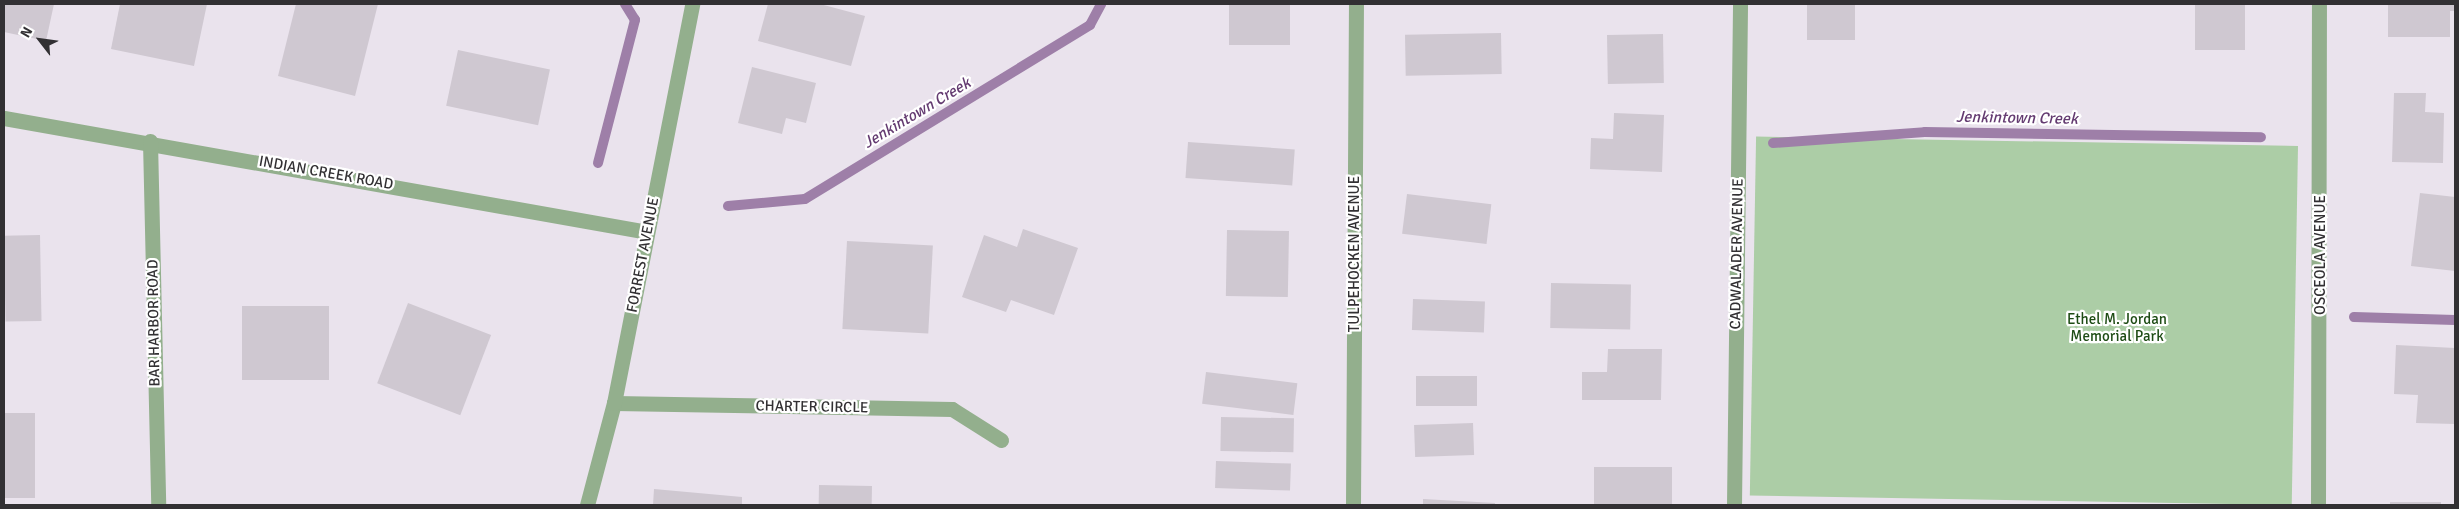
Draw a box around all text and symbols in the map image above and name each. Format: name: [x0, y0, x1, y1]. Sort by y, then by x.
north arrow: [15, 15, 65, 65]
text: N: [17, 24, 36, 41]
water label: Jenkintown Creek: [860, 73, 974, 153]
water label: Jenkintown Creek: [1956, 107, 2078, 129]
street label: INDIAN CREEK ROAD: [257, 152, 395, 194]
street label: TULPEHOCKEN AVENUE: [1346, 176, 1364, 332]
street label: CADWALADER AVENUE: [1727, 178, 1747, 330]
street label: OSCEOLA AVENUE: [2312, 195, 2330, 315]
street label: FORREST AVENUE: [623, 196, 663, 314]
street label: BAR HARBOR ROAD: [144, 259, 164, 387]
park label: Ethel M. Jordan Memorial Park: [2067, 310, 2167, 345]
street label: CHARTER CIRCLE: [755, 397, 869, 417]

